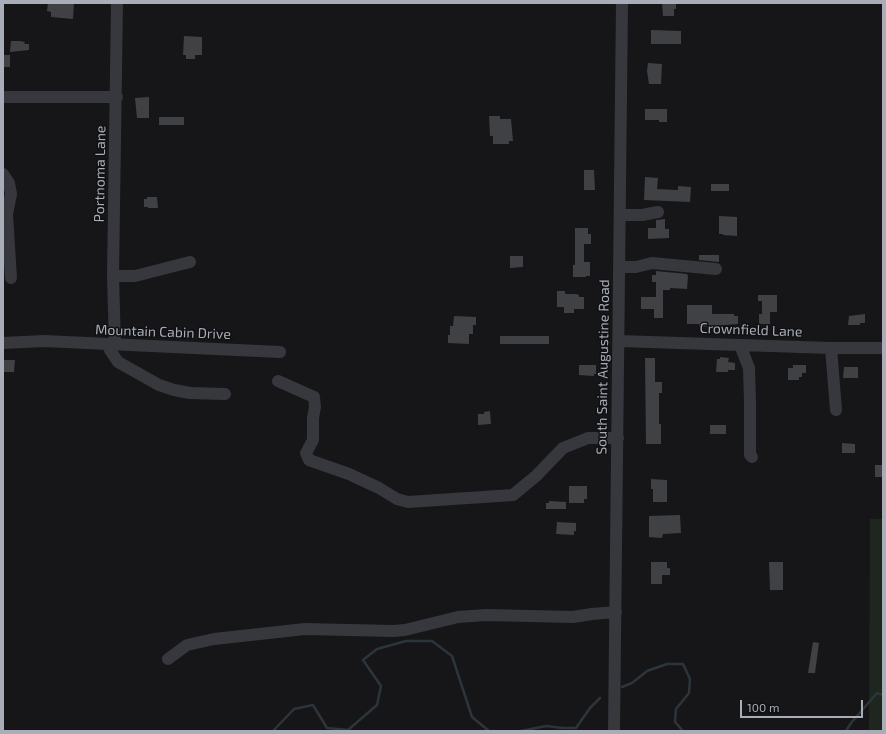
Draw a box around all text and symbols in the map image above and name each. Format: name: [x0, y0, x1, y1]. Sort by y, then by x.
street label: Portnoma Lane: [91, 125, 109, 223]
street label: South Saint Augustine Road: [593, 279, 613, 455]
street label: Crownfield Lane: [699, 320, 803, 340]
street label: Mountain Cabin Drive: [95, 321, 231, 343]
scale bar: [742, 692, 865, 718]
text: 100 m: [747, 700, 779, 714]

